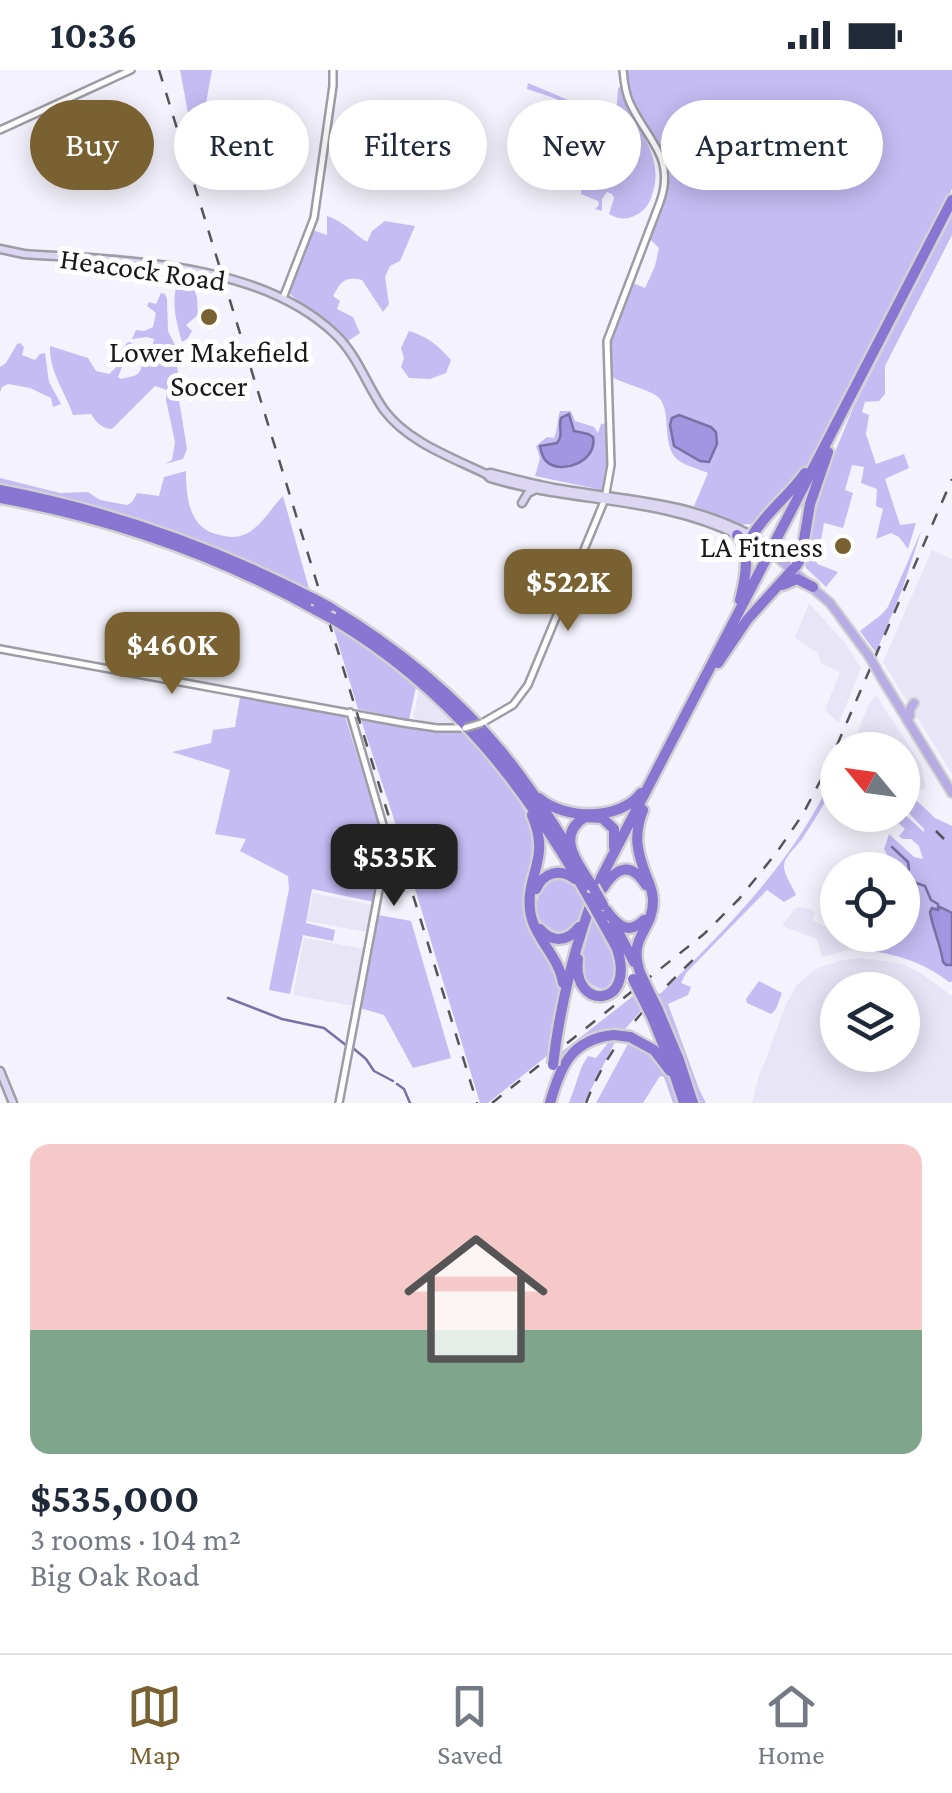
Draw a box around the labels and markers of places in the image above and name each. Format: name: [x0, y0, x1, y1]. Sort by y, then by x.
marker: Lower Makefield Soccer: [198, 306, 220, 328]
place label: Lower Makefield Soccer: [109, 335, 309, 402]
place label: LA Fitness: [700, 530, 823, 563]
marker: LA Fitness: [832, 535, 854, 557]
pin: $522K: [498, 549, 638, 634]
pin: $460K: [102, 612, 242, 697]
pin: $535K: [324, 824, 464, 909]

